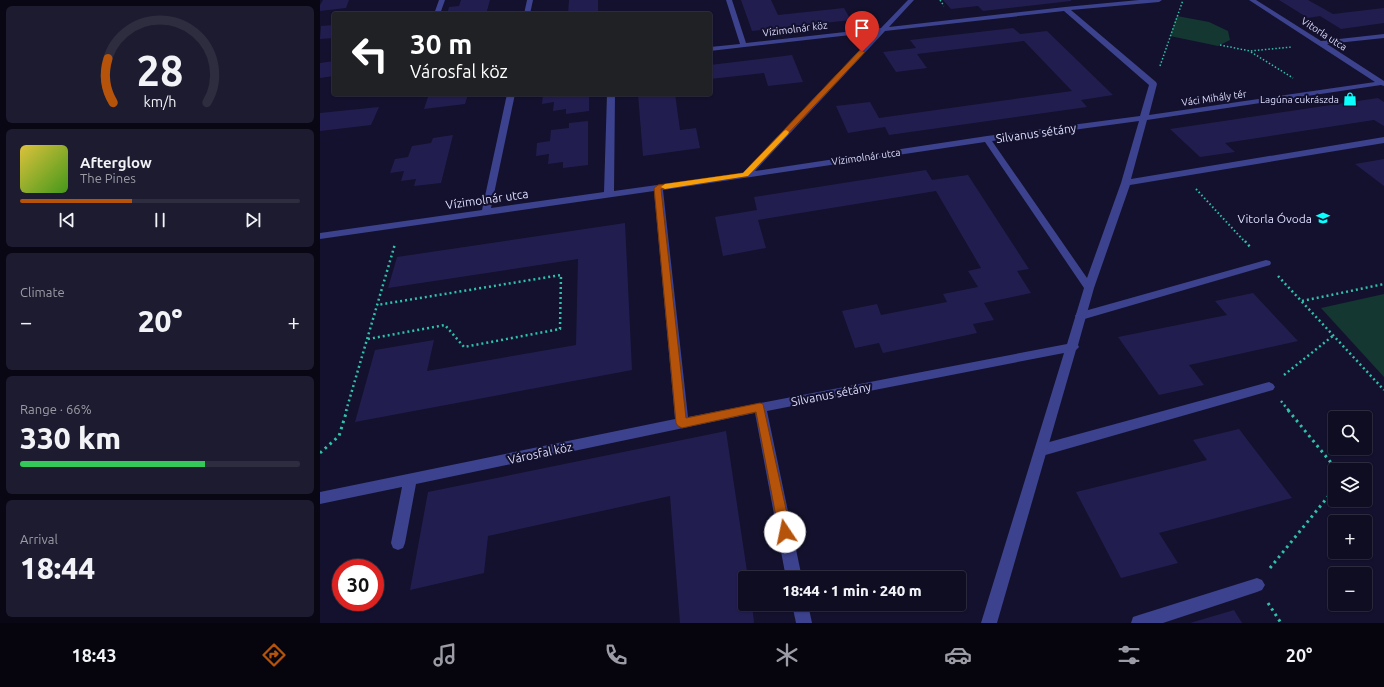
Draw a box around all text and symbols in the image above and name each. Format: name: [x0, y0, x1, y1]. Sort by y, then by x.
pin: [845, 11, 879, 52]
street label: Vitorla utca: [1299, 15, 1349, 53]
icon: arrive: [851, 17, 873, 39]
street label: Vízimolnár köz: [762, 20, 829, 38]
icon: left: [344, 28, 396, 80]
text: 30 m: [410, 28, 472, 59]
text: 28: [137, 47, 183, 94]
text: Városfal köz: [410, 61, 508, 81]
street label: Váci Mihály tér: [1181, 88, 1247, 108]
shop icon: Lagúna cukrászda: [1342, 91, 1358, 107]
text: km/h: [144, 93, 176, 109]
place label: Lagúna cukrászda: [1260, 94, 1339, 105]
street label: Silvanus sétány: [995, 121, 1077, 145]
street label: Vízimolnár utca: [831, 147, 901, 167]
text: Afterglow: [80, 154, 152, 171]
text: The Pines: [80, 171, 136, 185]
street label: Vízimolnár utca: [445, 187, 529, 211]
icon: previous: [56, 209, 78, 231]
icon: pause: [149, 209, 171, 231]
icon: next: [242, 209, 264, 231]
school or university icon: Vitorla Óvoda: [1315, 210, 1331, 226]
place label: Vitorla Óvoda: [1237, 212, 1312, 225]
text: Climate: [20, 285, 65, 299]
text: 20°: [138, 304, 182, 338]
text: −: [20, 309, 32, 334]
text: +: [288, 309, 300, 334]
street label: Silvanus sétány: [790, 380, 872, 408]
text: Range · 66%: [20, 402, 92, 416]
map controls: [1328, 411, 1372, 611]
button: search: [1328, 411, 1372, 455]
text: 330 km: [20, 421, 121, 455]
street label: Városfal köz: [507, 440, 574, 466]
button: layers: [1328, 463, 1372, 507]
position arrow: [764, 511, 806, 553]
button: +: [1328, 515, 1372, 559]
text: Arrival: [20, 532, 58, 546]
text: 18:44: [20, 551, 95, 585]
speed limit sign: 30: [332, 559, 384, 611]
button: −: [1328, 567, 1372, 611]
text: 18:44 · 1 min · 240 m: [782, 582, 922, 599]
icon: directions: [260, 641, 288, 669]
icon: music: [431, 641, 459, 669]
icon: phone: [602, 641, 630, 669]
icon: climate: [773, 641, 801, 669]
icon: car: [944, 641, 972, 669]
icon: filters: [1115, 641, 1143, 669]
text: 18:43: [72, 645, 117, 665]
text: 20°: [1286, 645, 1312, 665]

